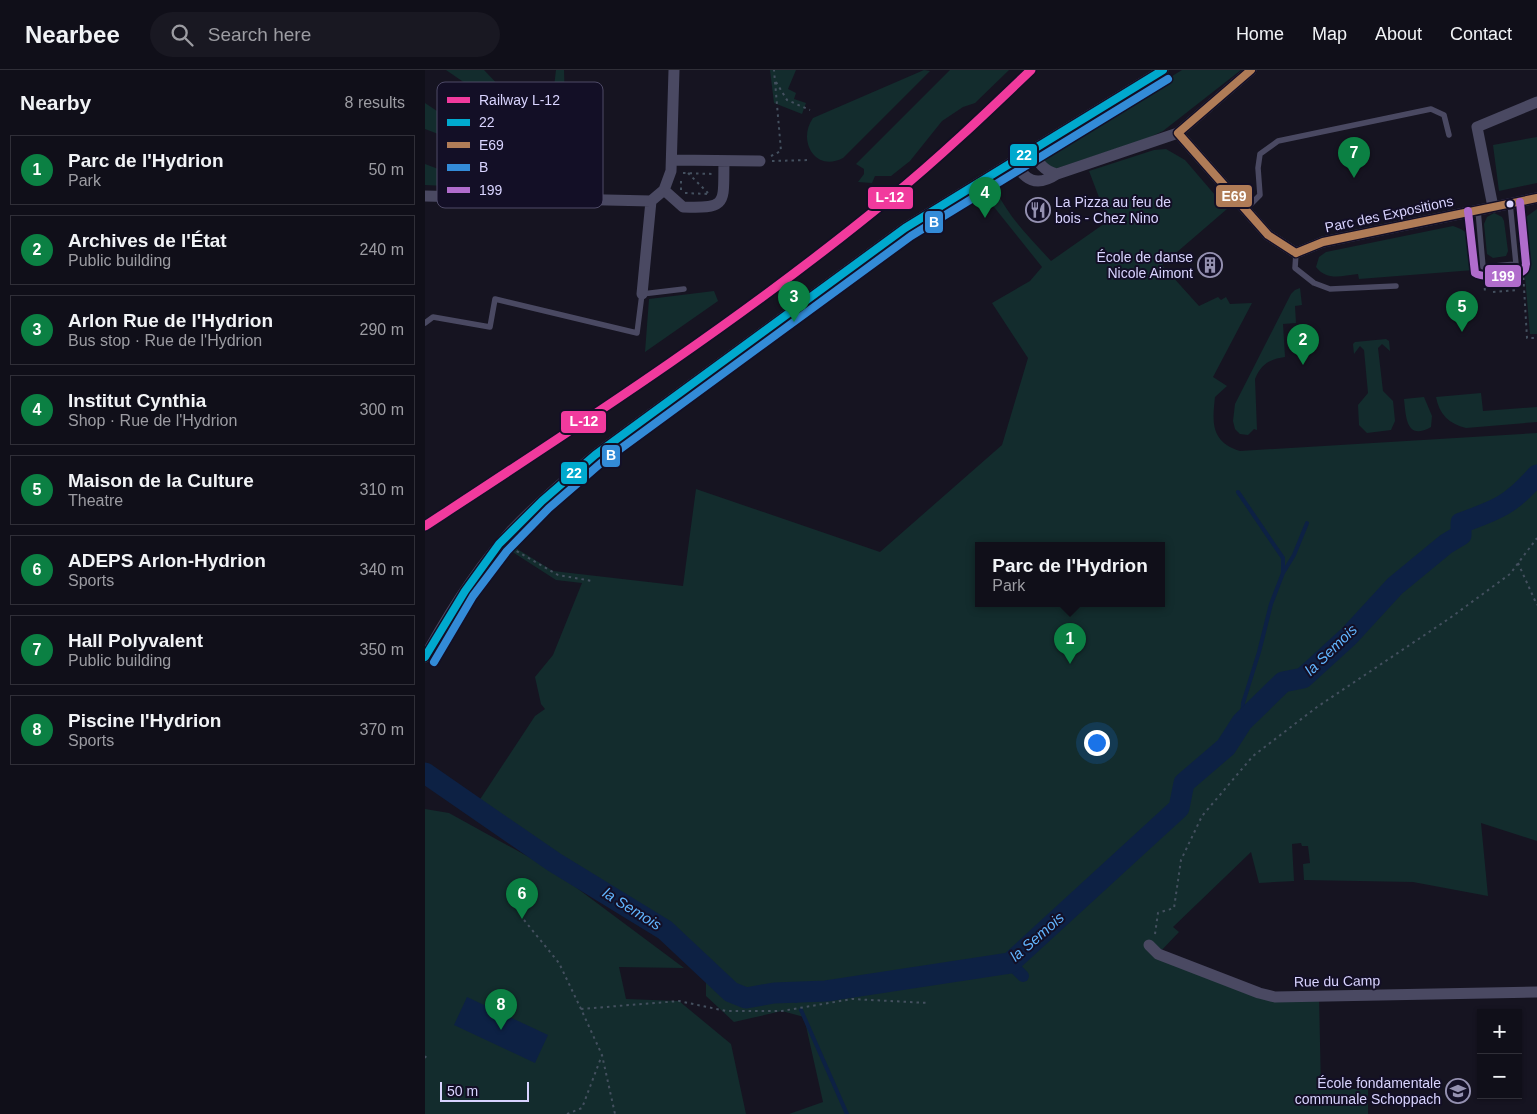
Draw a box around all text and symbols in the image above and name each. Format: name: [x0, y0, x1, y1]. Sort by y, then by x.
search box: [150, 12, 500, 57]
text: Nearbee: [25, 21, 120, 48]
icon: search: [168, 21, 196, 49]
text: Search here: [208, 24, 311, 45]
text: Home: [1236, 24, 1284, 44]
text: Map: [1312, 24, 1347, 44]
text: About: [1375, 24, 1422, 44]
text: Contact: [1450, 24, 1512, 44]
legend: [437, 82, 603, 208]
text: Nearby: [20, 91, 91, 114]
text: Railway L-12: [479, 92, 560, 108]
text: 8 results: [345, 94, 405, 111]
text: 22: [479, 114, 495, 130]
text: E69: [479, 137, 504, 153]
pin: 7: [1338, 137, 1370, 178]
line badge: 22: [1009, 143, 1038, 167]
text: 22: [1016, 147, 1032, 163]
text: Parc de l'Hydrion: [68, 150, 224, 171]
text: B: [479, 159, 488, 175]
text: 1: [33, 161, 41, 178]
text: 50 m: [368, 161, 404, 178]
text: Park: [68, 172, 101, 189]
pin: 4: [969, 177, 1001, 218]
text: 199: [479, 182, 503, 198]
line badge: E69: [1215, 184, 1253, 208]
line badge: L-12: [867, 186, 914, 210]
text: E69: [1222, 188, 1247, 204]
text: L-12: [876, 189, 905, 205]
street label: Parc des Expositions: [1323, 193, 1455, 235]
place label: La Pizza au feu de bois - Chez Nino: [1055, 194, 1171, 226]
restaurant icon: La Pizza au feu de bois - Chez Nino: [1025, 197, 1051, 223]
unlabelled marker: [1505, 199, 1515, 209]
line badge: B: [924, 210, 944, 234]
text: B: [929, 214, 939, 230]
text: Archives de l'État: [68, 230, 227, 251]
text: 2: [33, 241, 41, 258]
text: 240 m: [360, 241, 404, 258]
place label: École de danse Nicole Aimont: [1096, 249, 1193, 281]
text: Public building: [68, 252, 171, 269]
building icon: École de danse Nicole Aimont: [1197, 252, 1223, 278]
line badge: 199: [1484, 264, 1522, 288]
text: 199: [1491, 268, 1515, 284]
pin: 3: [778, 281, 810, 322]
pin: 5: [1446, 291, 1478, 332]
text: Arlon Rue de l'Hydrion: [68, 310, 273, 331]
text: 3: [33, 321, 41, 338]
text: 290 m: [360, 321, 404, 338]
pin: 2: [1287, 324, 1319, 365]
text: Bus stop · Rue de l'Hydrion: [68, 332, 262, 349]
text: Institut Cynthia: [68, 390, 206, 411]
text: 4: [33, 401, 41, 418]
text: 300 m: [360, 401, 404, 418]
line badge: L-12: [560, 410, 607, 434]
text: Shop · Rue de l'Hydrion: [68, 412, 237, 429]
text: L-12: [570, 413, 599, 429]
line badge: B: [601, 444, 621, 468]
text: B: [606, 447, 616, 463]
line badge: 22: [560, 461, 588, 485]
text: 22: [566, 465, 582, 481]
text: Maison de la Culture: [68, 470, 254, 491]
text: 5: [33, 481, 41, 498]
text: 310 m: [360, 481, 404, 498]
text: Theatre: [68, 492, 123, 509]
popup: [975, 542, 1165, 607]
text: ADEPS Arlon-Hydrion: [68, 550, 266, 571]
text: Parc de l'Hydrion: [992, 555, 1148, 576]
text: 6: [33, 561, 41, 578]
text: 340 m: [360, 561, 404, 578]
text: Sports: [68, 572, 114, 589]
text: Park: [992, 577, 1025, 594]
water label: la Semois: [1301, 620, 1361, 679]
pin: 1: [1054, 623, 1086, 664]
text: Hall Polyvalent: [68, 630, 203, 651]
text: 7: [33, 641, 41, 658]
text: 350 m: [360, 641, 404, 658]
text: Public building: [68, 652, 171, 669]
text: Piscine l'Hydrion: [68, 710, 221, 731]
text: 8: [33, 721, 41, 738]
text: 370 m: [360, 721, 404, 738]
your location: [1084, 730, 1110, 756]
text: Sports: [68, 732, 114, 749]
pin: 6: [506, 878, 538, 919]
water label: la Semois: [600, 884, 665, 933]
water label: la Semois: [1006, 908, 1067, 965]
street label: Rue du Camp: [1294, 972, 1381, 990]
pin: 8: [485, 989, 517, 1030]
map controls: [1477, 1009, 1522, 1099]
button: +: [1477, 1009, 1522, 1054]
button: −: [1477, 1054, 1522, 1099]
place label: École fondamentale communale Schoppach: [1295, 1075, 1441, 1107]
school or university icon: École fondamentale communale Schoppach: [1445, 1078, 1471, 1104]
scale bar: [440, 1079, 529, 1102]
text: 50 m: [447, 1083, 478, 1099]

